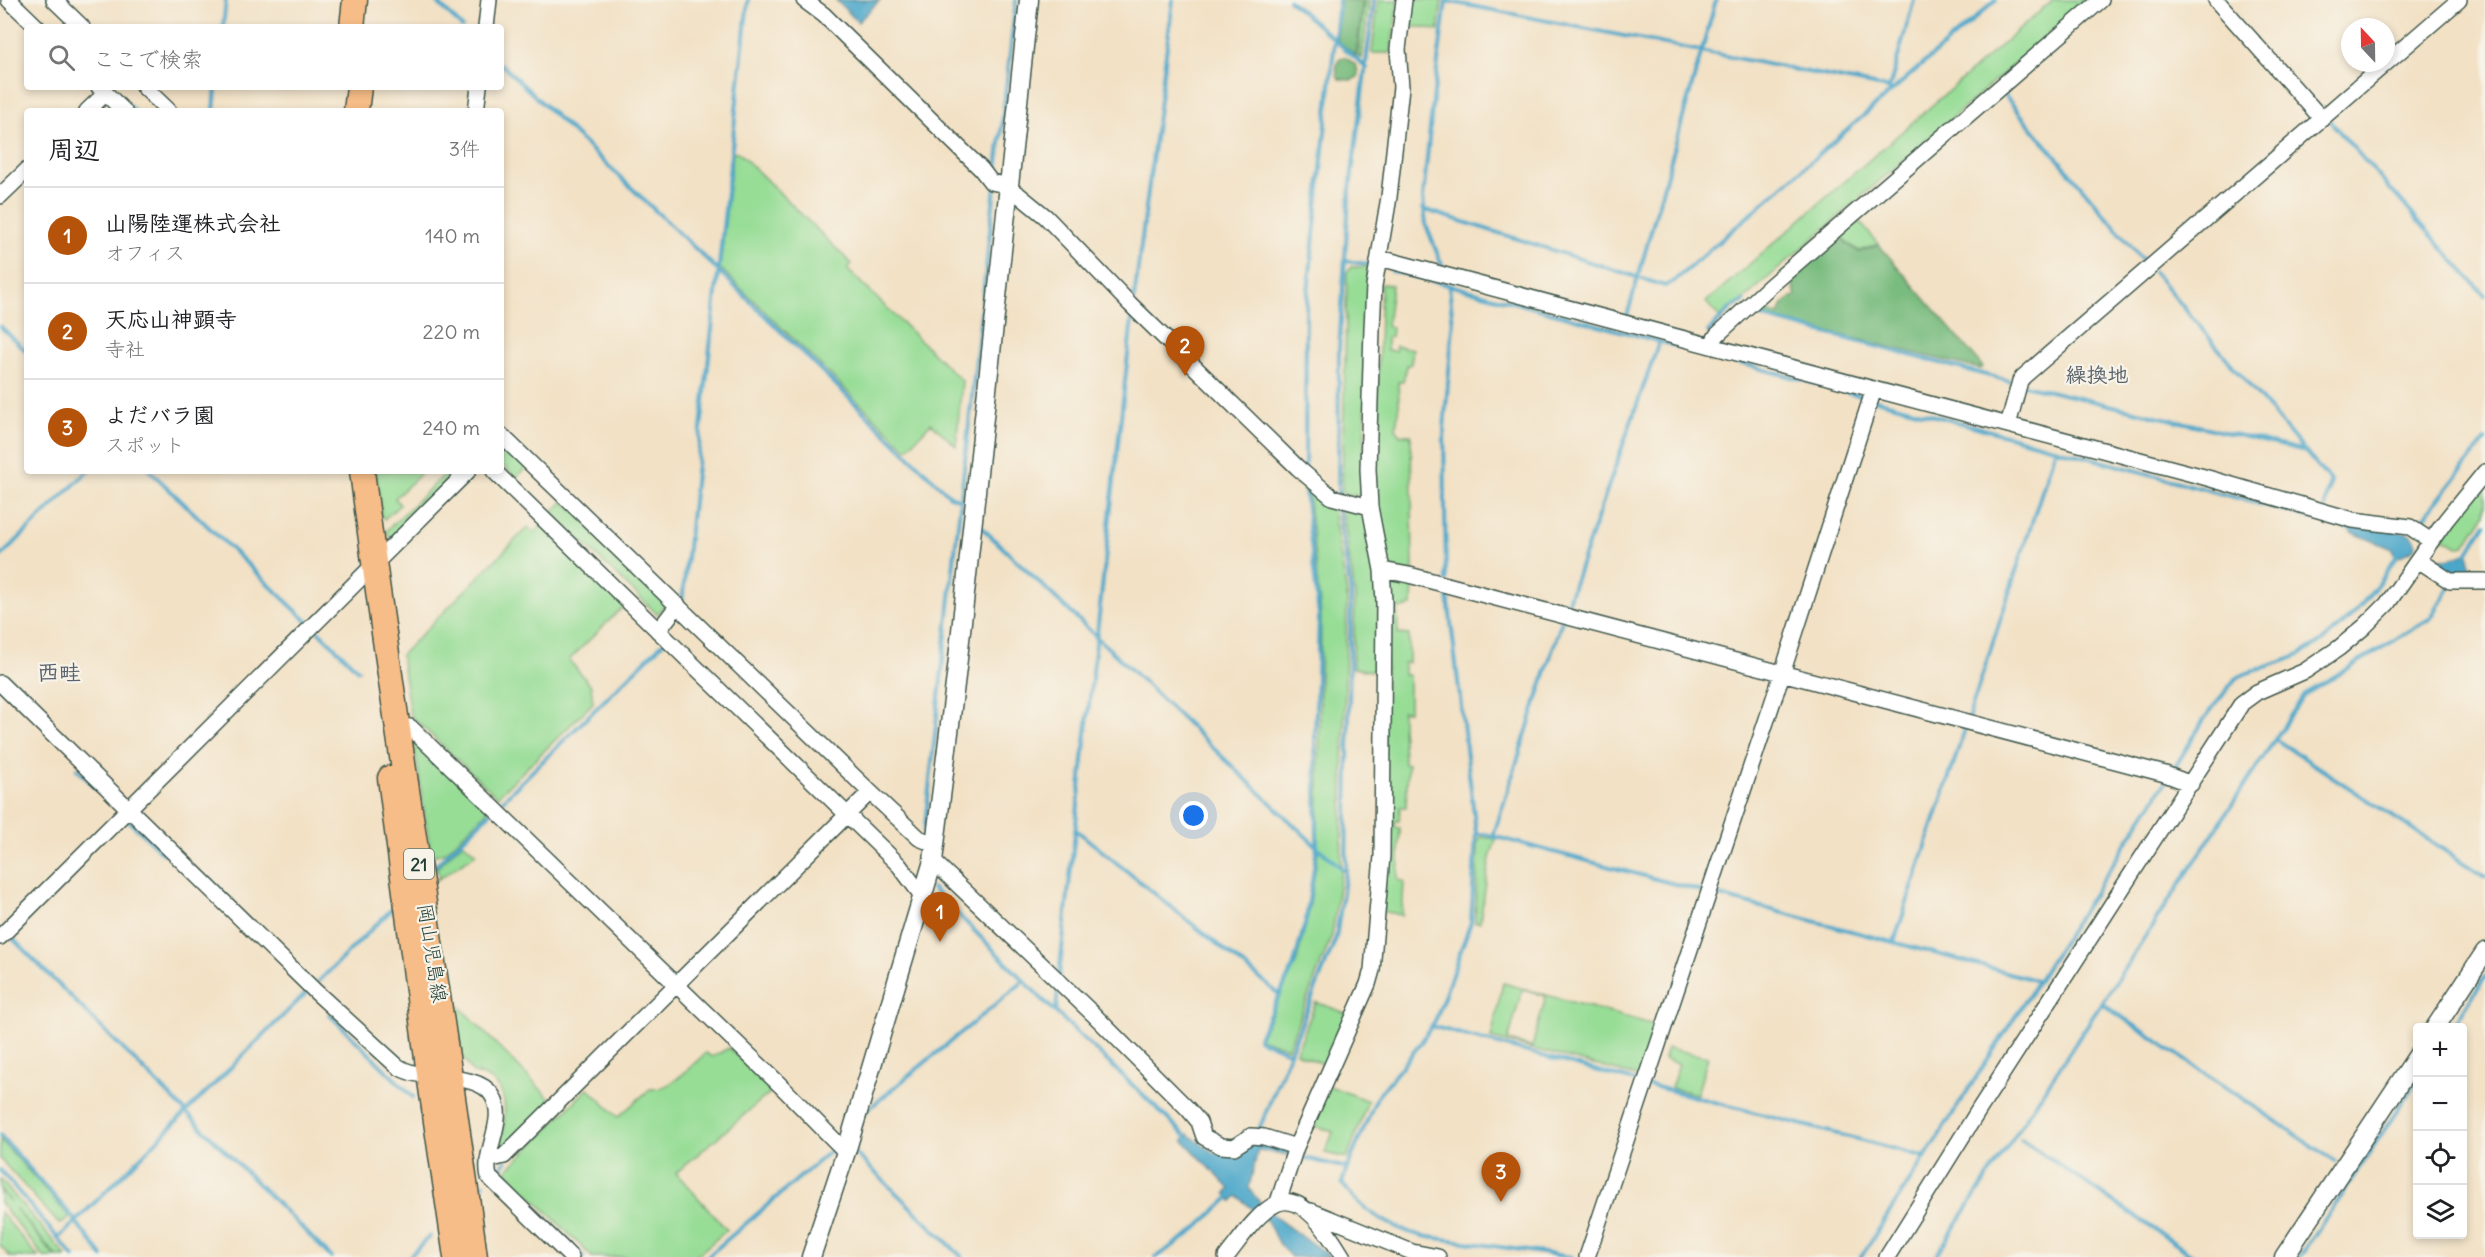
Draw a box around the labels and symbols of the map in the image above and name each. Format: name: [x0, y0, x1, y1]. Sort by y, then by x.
north arrow: [2341, 18, 2395, 72]
pin: 2: [1166, 326, 1204, 376]
district label: 繰換地: [2066, 361, 2129, 388]
district label: 西畦: [37, 658, 81, 686]
your location: [1179, 801, 1208, 830]
road number: 21: [404, 849, 434, 879]
pin: 1: [920, 892, 960, 942]
street label: 岡山児島線: [413, 902, 453, 1004]
pin: 3: [1482, 1152, 1520, 1202]

